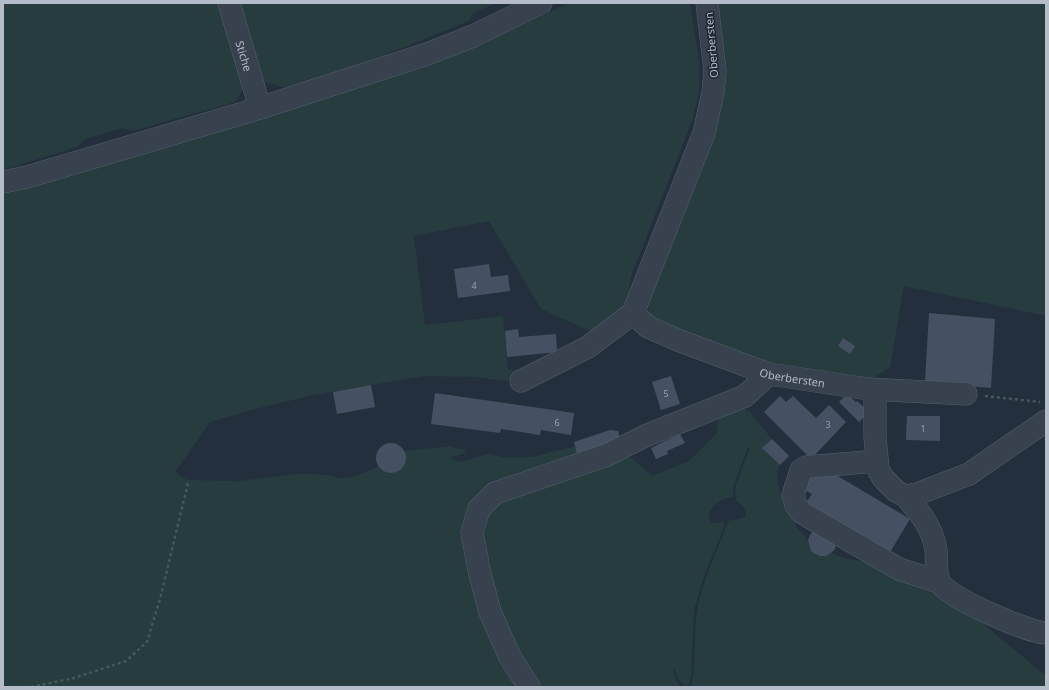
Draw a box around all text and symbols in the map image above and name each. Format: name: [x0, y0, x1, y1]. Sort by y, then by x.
street label: Oberbersten: [701, 12, 721, 78]
street label: Stiche: [233, 39, 256, 73]
house number: 4: [471, 279, 477, 292]
street label: Oberbersten: [758, 364, 826, 390]
house number: 5: [663, 387, 669, 400]
house number: 6: [554, 416, 560, 429]
house number: 3: [825, 418, 831, 431]
house number: 1: [920, 422, 926, 435]

